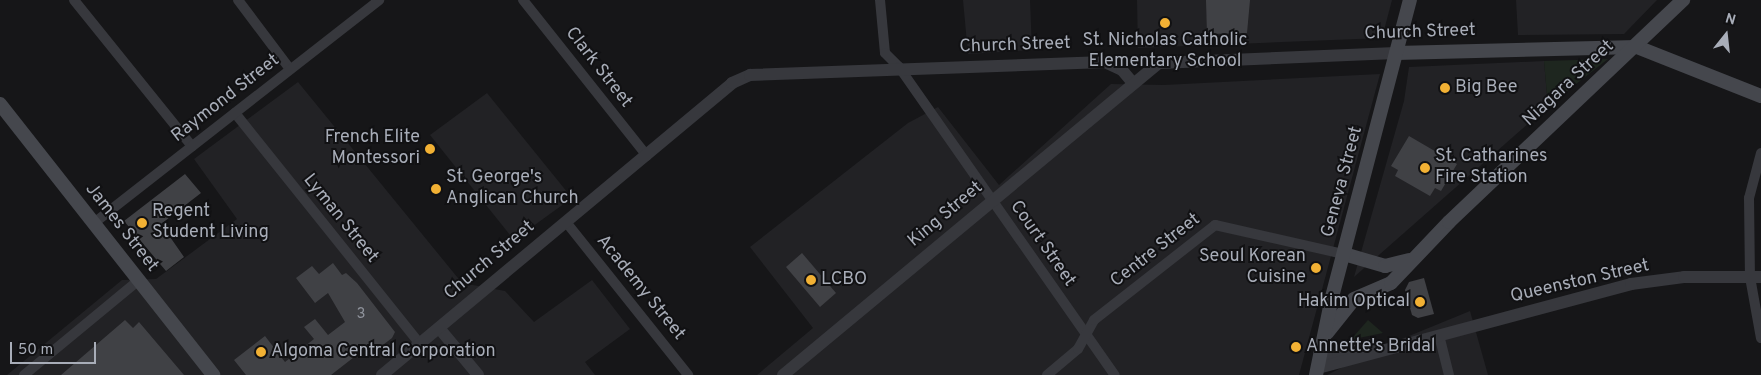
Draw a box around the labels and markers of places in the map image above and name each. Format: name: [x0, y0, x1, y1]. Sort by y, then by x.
marker: St. Nicholas Catholic Elementary School: [1159, 17, 1171, 29]
place label: St. Nicholas Catholic Elementary School: [1083, 31, 1247, 74]
place label: Big Bee: [1455, 77, 1517, 99]
marker: Big Bee: [1439, 82, 1451, 94]
place label: French Elite Montessori: [325, 128, 420, 170]
marker: French Elite Montessori: [424, 143, 436, 155]
place label: St. Catharines Fire Station: [1435, 147, 1547, 190]
marker: St. Catharines Fire Station: [1419, 162, 1431, 174]
place label: St. George's Anglican Church: [446, 168, 579, 210]
marker: St. George's Anglican Church: [430, 183, 442, 195]
place label: Regent Student Living: [152, 202, 269, 244]
marker: Regent Student Living: [136, 217, 148, 229]
place label: Seoul Korean Cuisine: [1199, 247, 1306, 290]
marker: Seoul Korean Cuisine: [1310, 262, 1322, 274]
place label: LCBO: [821, 269, 867, 291]
marker: LCBO: [805, 274, 817, 286]
place label: Hakim Optical: [1298, 291, 1410, 313]
marker: Hakim Optical: [1414, 296, 1426, 308]
place label: Annette's Bridal: [1306, 336, 1435, 358]
place label: Algoma Central Corporation: [271, 341, 496, 363]
marker: Annette's Bridal: [1290, 341, 1302, 353]
marker: Algoma Central Corporation: [255, 346, 267, 358]

